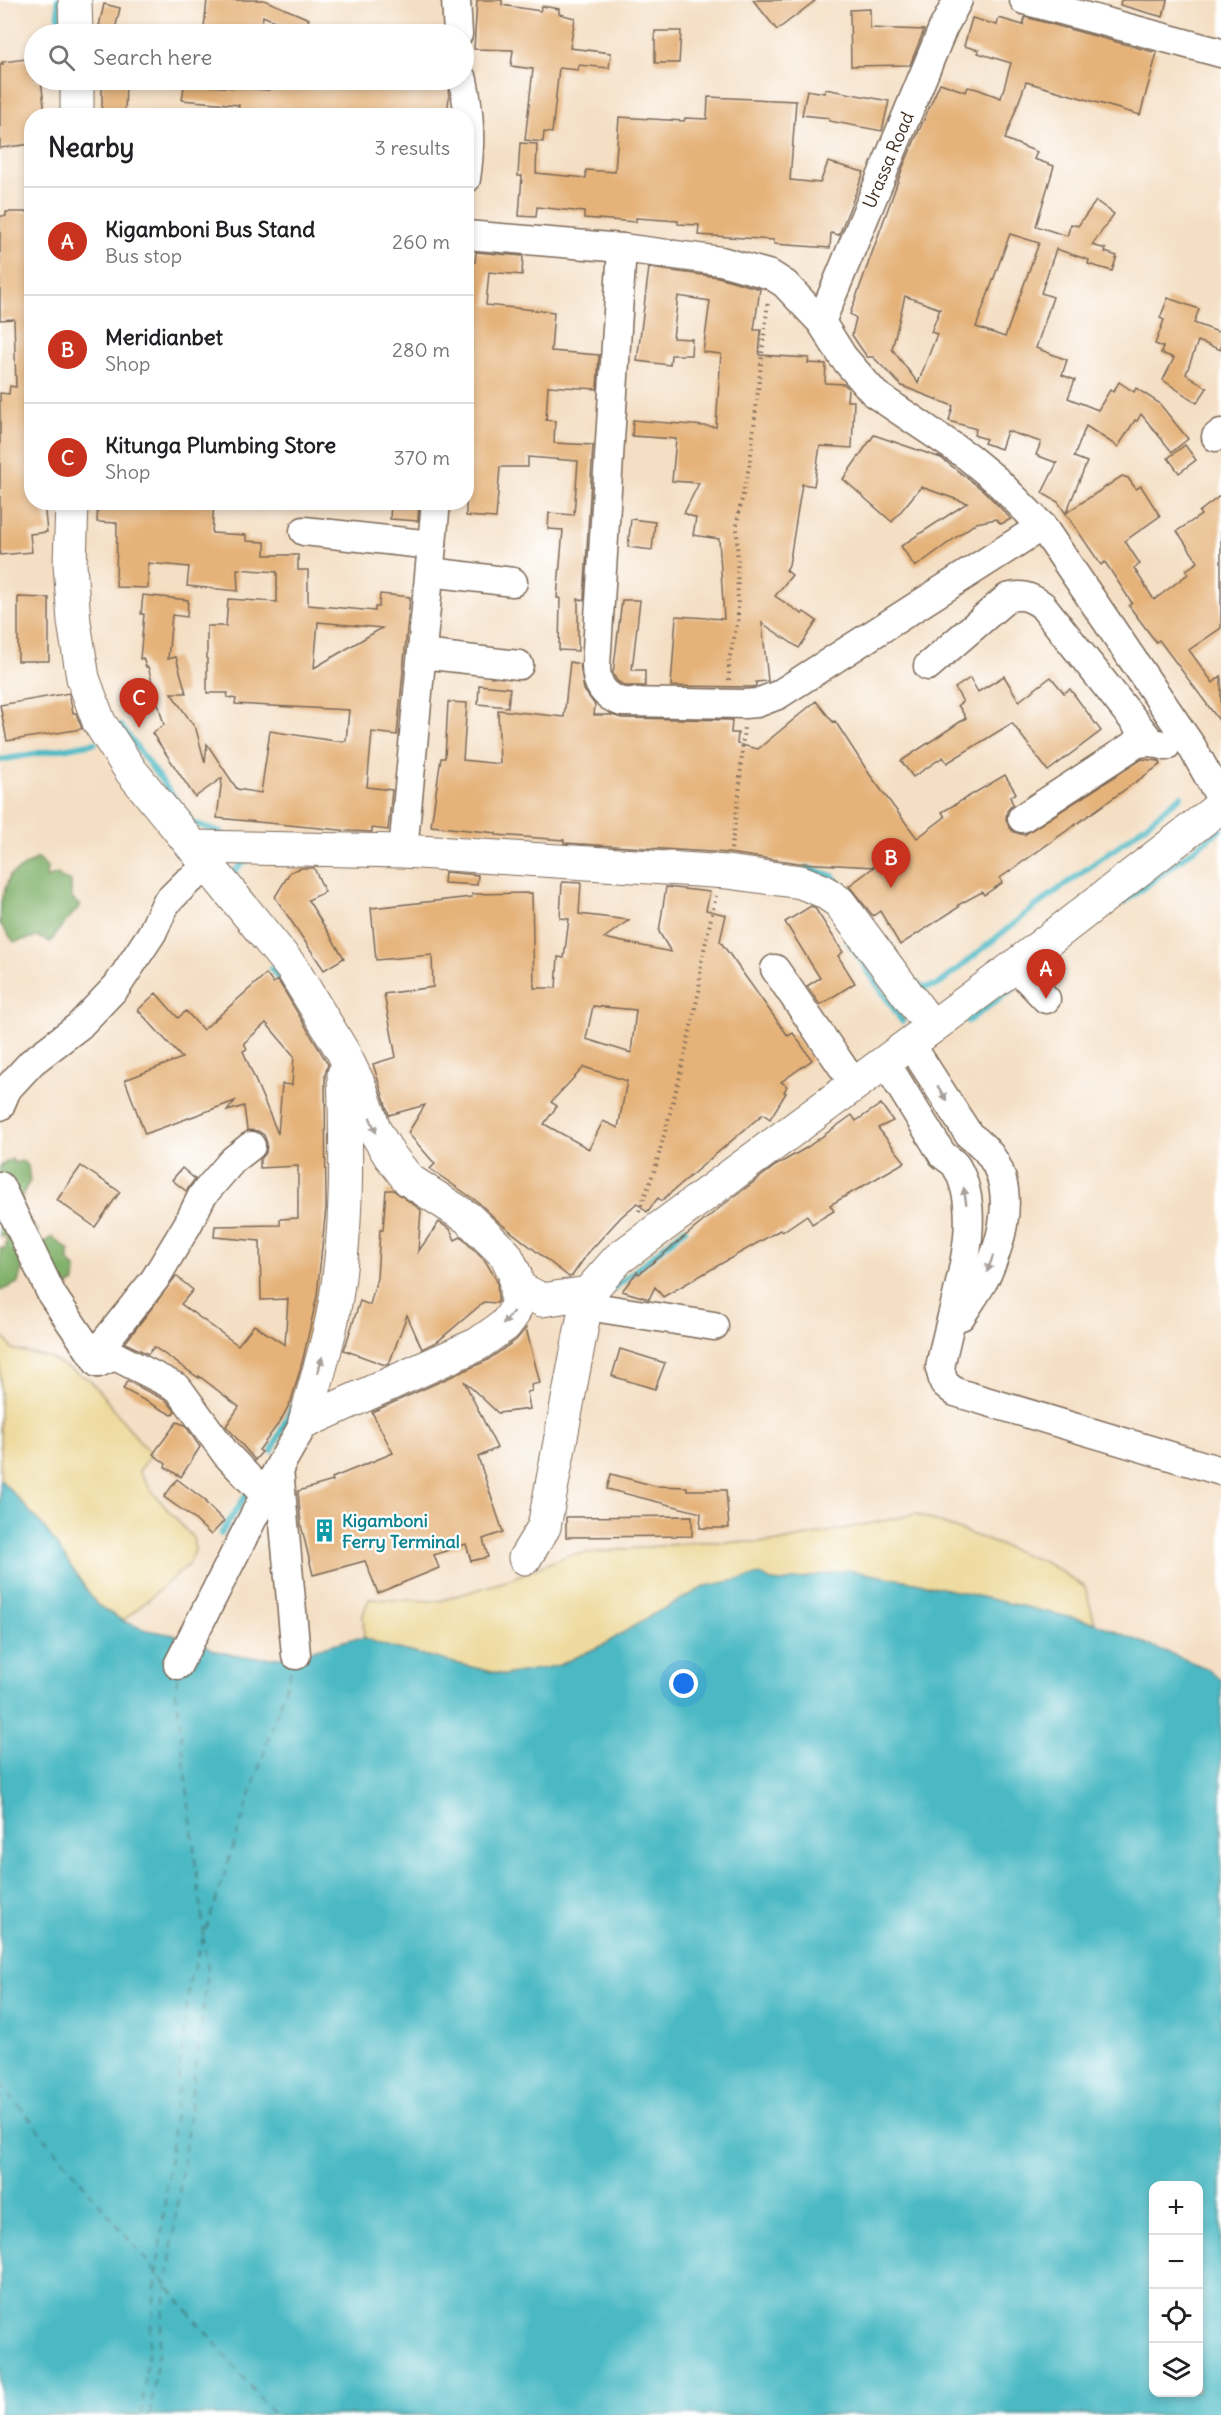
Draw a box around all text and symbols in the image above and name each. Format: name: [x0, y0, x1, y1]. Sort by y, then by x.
search box: [24, 24, 474, 90]
icon: search: [45, 41, 78, 74]
text: Search here: [93, 43, 212, 71]
street label: Urassa Road: [857, 108, 919, 212]
text: Nearby: [48, 131, 134, 164]
text: 3 results: [374, 135, 450, 160]
text: Kigamboni Bus Stand: [105, 215, 315, 243]
text: A: [61, 229, 74, 254]
text: 260 m: [392, 229, 450, 254]
text: Bus stop: [105, 243, 182, 268]
text: Meridianbet: [105, 323, 223, 351]
text: B: [61, 337, 74, 362]
text: 280 m: [392, 337, 450, 362]
text: Shop: [105, 351, 150, 376]
text: Kitunga Plumbing Store: [105, 431, 336, 459]
text: C: [61, 445, 74, 470]
text: 370 m: [393, 445, 450, 470]
text: Shop: [105, 459, 150, 484]
pin: C: [120, 678, 158, 728]
pin: B: [872, 838, 910, 888]
pin: A: [1026, 950, 1066, 999]
one-way arrow: [936, 1084, 947, 1101]
one-way arrow: [369, 1116, 378, 1134]
one-way arrow: [960, 1186, 969, 1205]
one-way arrow: [985, 1256, 995, 1274]
one-way arrow: [503, 1311, 515, 1326]
one-way arrow: [316, 1356, 326, 1375]
place label: Kigamboni Ferry Terminal: [342, 1509, 460, 1553]
building icon: Kigamboni Ferry Terminal: [311, 1517, 337, 1543]
your location: [669, 1669, 698, 1698]
map controls: [1149, 2181, 1203, 2397]
button: +: [1149, 2181, 1203, 2235]
button: −: [1149, 2235, 1203, 2289]
button: locate: [1149, 2289, 1203, 2343]
button: layers: [1149, 2343, 1203, 2397]

